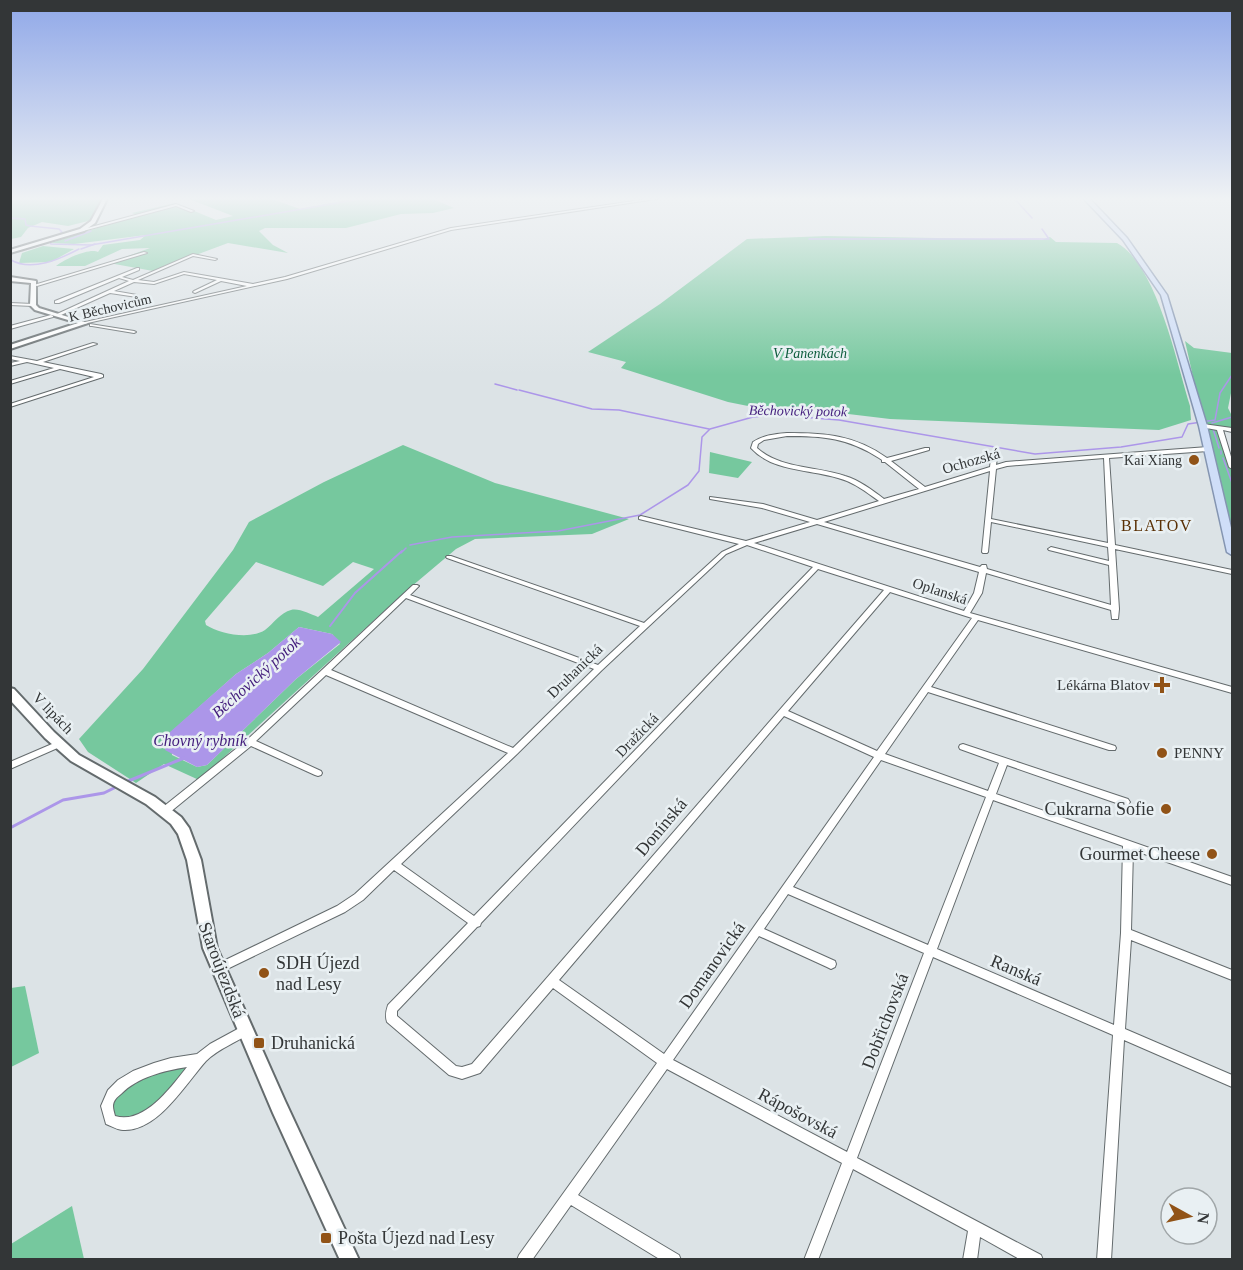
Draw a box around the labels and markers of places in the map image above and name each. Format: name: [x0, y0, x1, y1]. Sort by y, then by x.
place label: Kai Xiang: [1124, 453, 1182, 468]
marker: Kai Xiang: [1187, 453, 1201, 467]
place label: Lékárna Blatov: [1057, 677, 1150, 693]
marker: Lékárna Blatov: [1155, 678, 1169, 692]
place label: PENNY: [1174, 745, 1224, 761]
marker: PENNY: [1155, 746, 1169, 760]
place label: Cukrarna Sofie: [1045, 799, 1154, 819]
marker: Cukrarna Sofie: [1159, 802, 1173, 816]
place label: Gourmet Cheese: [1080, 844, 1200, 864]
marker: Gourmet Cheese: [1205, 847, 1219, 861]
place label: SDH Újezd nad Lesy: [276, 952, 360, 994]
marker: SDH Újezd nad Lesy: [257, 966, 271, 980]
place label: Druhanická: [271, 1033, 355, 1053]
marker: Druhanická: [252, 1036, 266, 1050]
place label: Pošta Újezd nad Lesy: [338, 1227, 494, 1248]
marker: Pošta Újezd nad Lesy: [319, 1231, 333, 1245]

